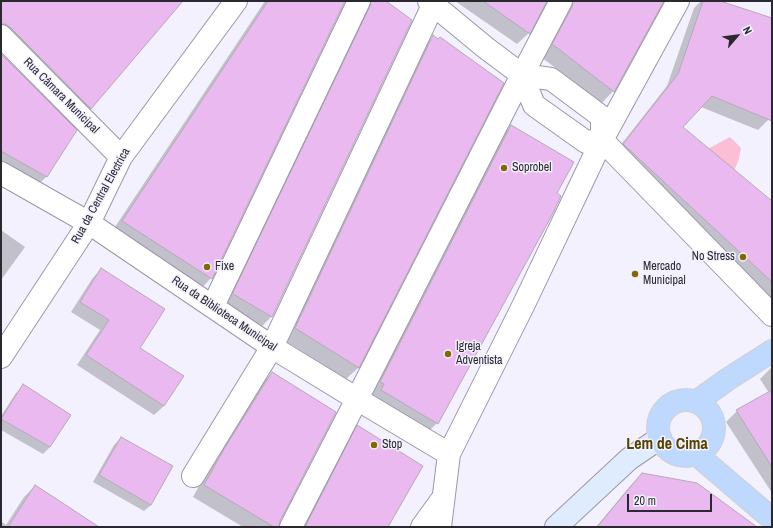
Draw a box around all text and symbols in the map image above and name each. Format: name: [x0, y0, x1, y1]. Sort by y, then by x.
north arrow: [717, 16, 757, 56]
text: N: [740, 24, 755, 37]
street label: Rua Câmara Municipal: [20, 55, 102, 137]
street label: Rua da Central Electrica: [69, 146, 133, 246]
place label: Soprobel: [512, 161, 551, 175]
marker: Soprobel: [499, 163, 509, 173]
place label: No Stress: [692, 250, 735, 264]
marker: No Stress: [738, 252, 748, 262]
place label: Fixe: [215, 260, 234, 274]
place label: Mercado Municipal: [643, 260, 686, 288]
marker: Fixe: [202, 262, 212, 272]
marker: Mercado Municipal: [630, 269, 640, 279]
street label: Rua da Biblioteca Municipal: [169, 273, 279, 355]
place label: Igreja Adventista: [456, 340, 502, 368]
marker: Igreja Adventista: [443, 349, 453, 359]
district label: Lem de Cima: [626, 435, 708, 455]
place label: Stop: [382, 438, 402, 452]
marker: Stop: [369, 440, 379, 450]
scale bar: [629, 486, 714, 512]
text: 20 m: [634, 493, 656, 509]

